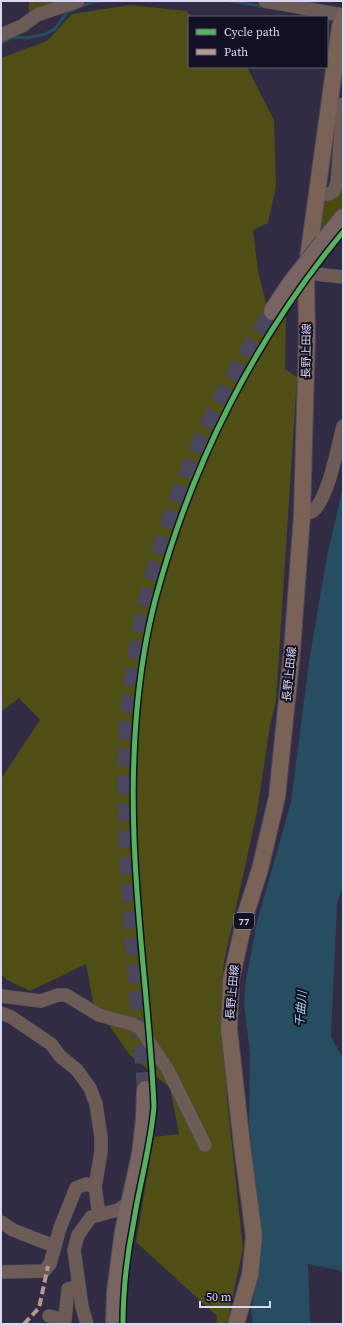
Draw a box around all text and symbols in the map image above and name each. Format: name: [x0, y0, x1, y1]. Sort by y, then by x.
legend: [188, 16, 328, 68]
text: Cycle path: [224, 24, 280, 40]
text: Path: [224, 44, 248, 60]
street label: 長野上田線: [299, 323, 314, 379]
street label: 長野上田線: [279, 646, 300, 702]
road number: 77: [234, 913, 254, 929]
street label: 長野上田線: [223, 964, 242, 1020]
water label: 千曲川: [291, 988, 311, 1028]
scale bar: [200, 1283, 270, 1309]
text: 50 m: [206, 1289, 232, 1305]

